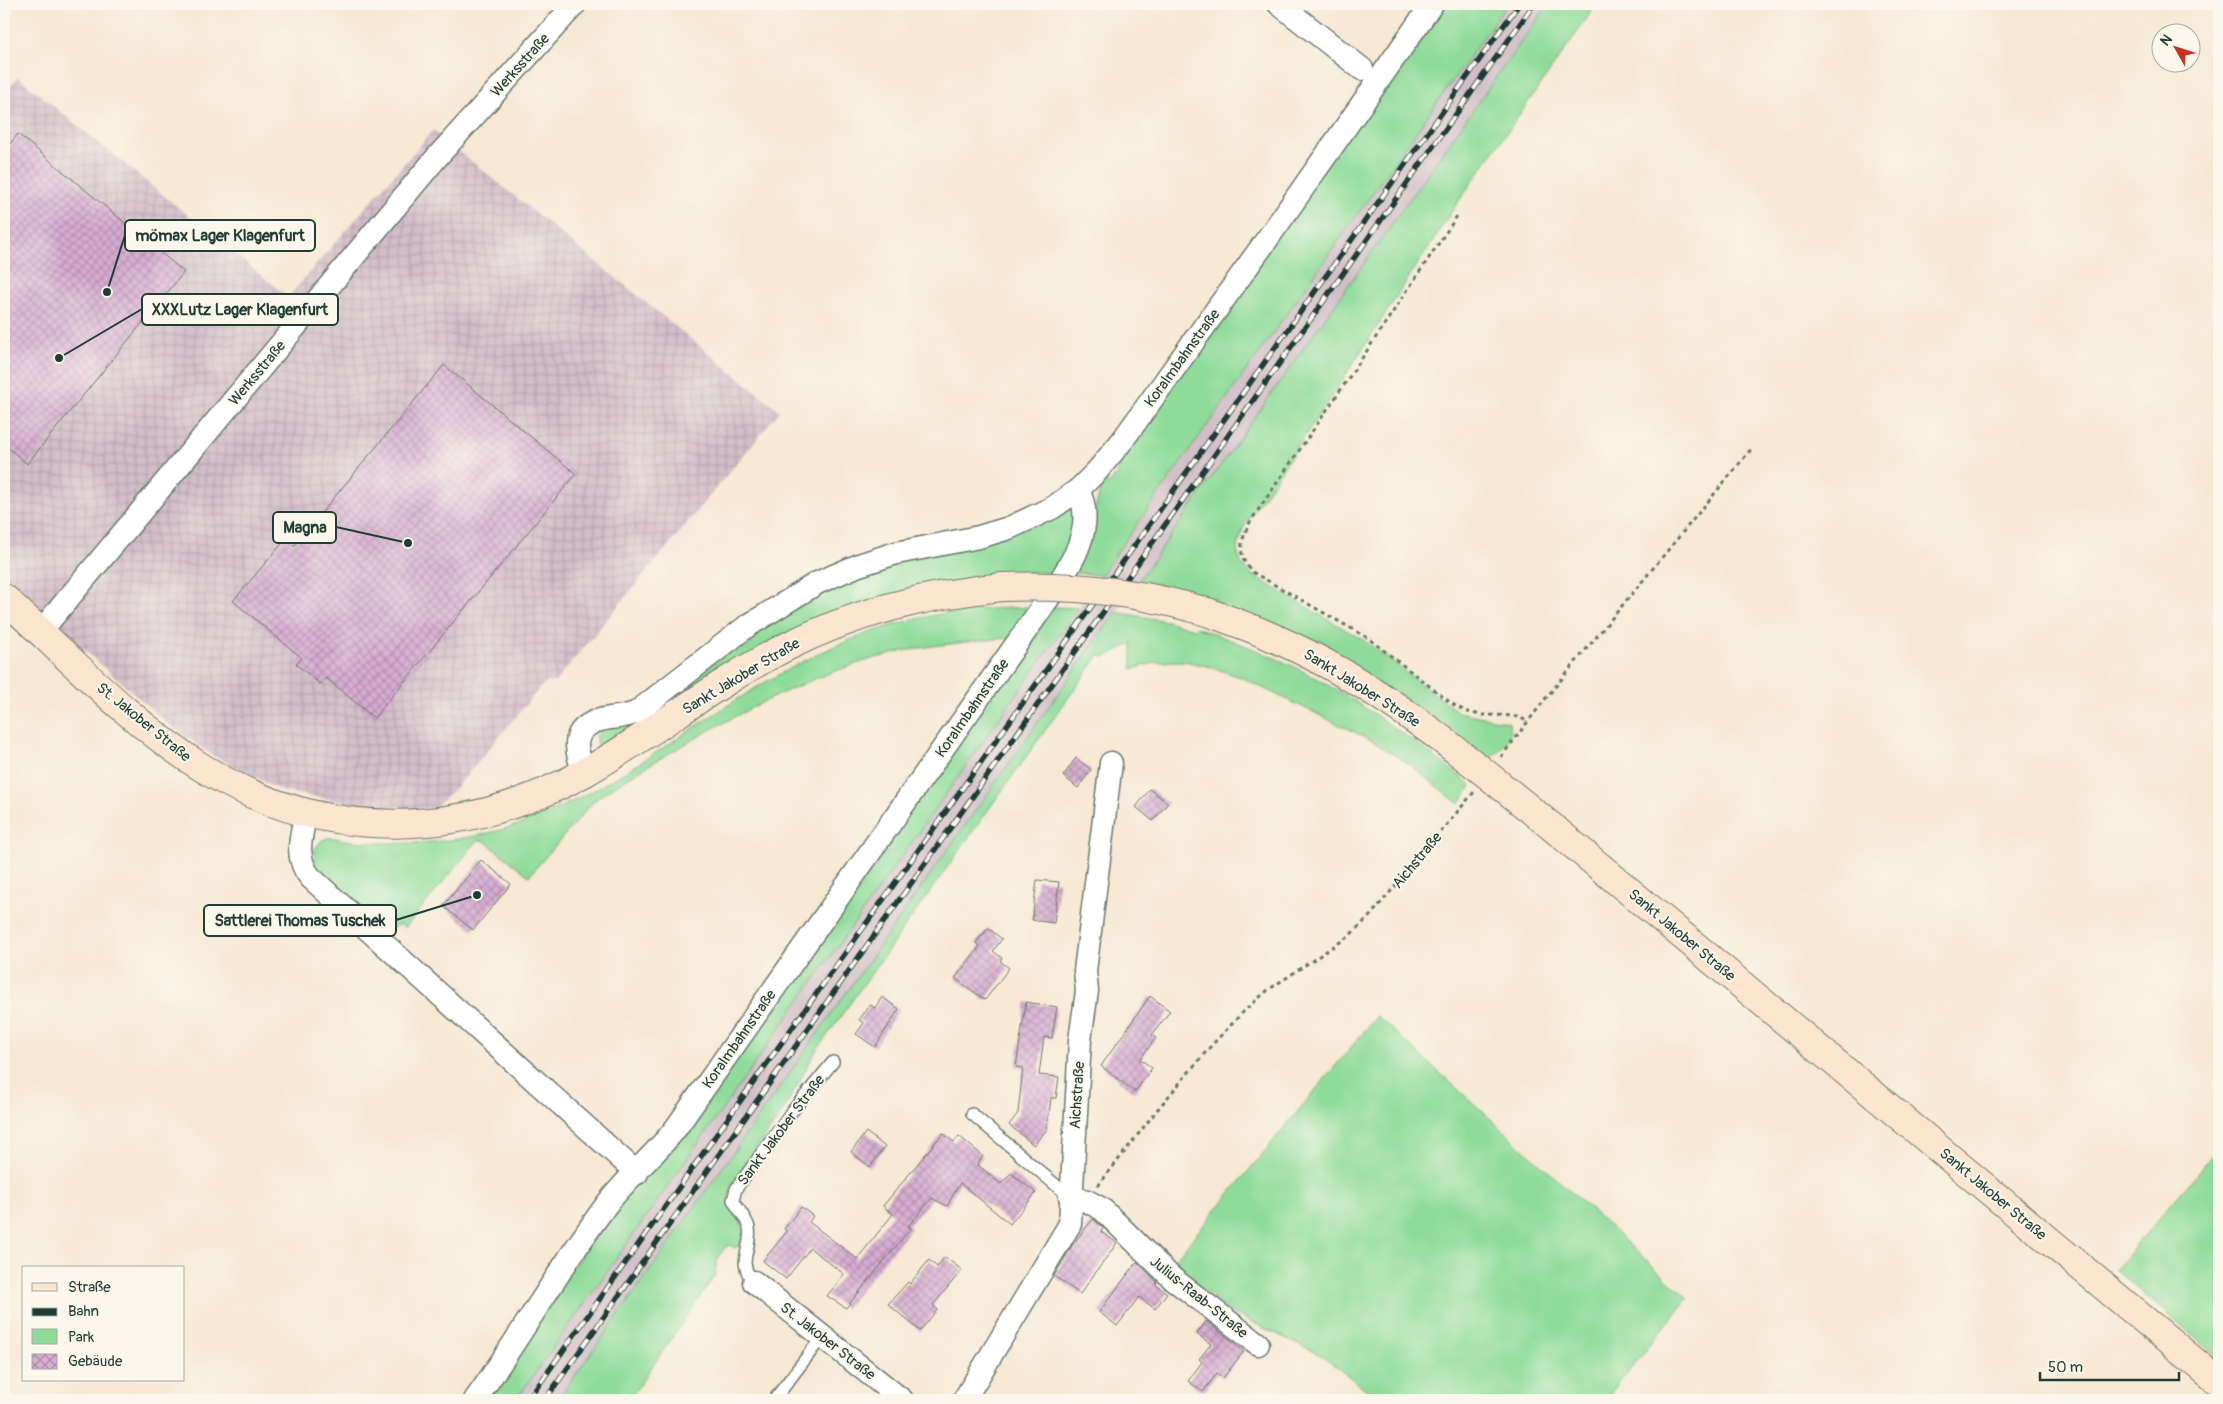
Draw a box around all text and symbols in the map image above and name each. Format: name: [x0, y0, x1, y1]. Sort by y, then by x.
north arrow: [2150, 22, 2200, 72]
street label: Werksstraße: [487, 29, 554, 101]
text: N: [2157, 31, 2176, 49]
callout: mömax Lager Klagenfurt: [125, 220, 315, 251]
text: mömax Lager Klagenfurt: [135, 226, 305, 246]
callout: XXXLutz Lager Klagenfurt: [142, 294, 338, 325]
text: XXXLutz Lager Klagenfurt: [152, 300, 328, 320]
street label: Koralmbahnstraße: [1140, 305, 1225, 411]
street label: Werksstraße: [225, 336, 290, 410]
callout: Magna: [273, 512, 336, 543]
text: Magna: [283, 518, 327, 538]
street label: Sankt Jakober Straße: [679, 634, 804, 719]
street label: Sankt Jakober Straße: [1300, 645, 1424, 732]
street label: Koralmbahnstraße: [931, 655, 1014, 761]
street label: St. Jakober Straße: [93, 679, 195, 767]
street label: Aichstraße: [1388, 828, 1447, 892]
street label: Sankt Jakober Straße: [1624, 885, 1740, 986]
callout: Sattlerei Thomas Tuschek: [204, 905, 396, 936]
text: Sattlerei Thomas Tuschek: [214, 911, 386, 931]
street label: Koralmbahnstraße: [698, 986, 781, 1092]
street label: Aichstraße: [1066, 1060, 1089, 1129]
street label: Sankt Jakober Straße: [734, 1071, 830, 1189]
street label: Sankt Jakober Straße: [1935, 1144, 2051, 1245]
street label: Julius-Raab-Straße: [1146, 1252, 1252, 1343]
legend: [22, 1266, 185, 1382]
text: Straße: [68, 1278, 111, 1297]
street label: St. Jakober Straße: [776, 1298, 880, 1385]
text: Bahn: [68, 1302, 99, 1321]
text: Park: [68, 1328, 95, 1347]
scale bar: [2040, 1349, 2179, 1381]
text: Gebäude: [68, 1352, 123, 1371]
text: 50 m: [2048, 1358, 2083, 1377]

